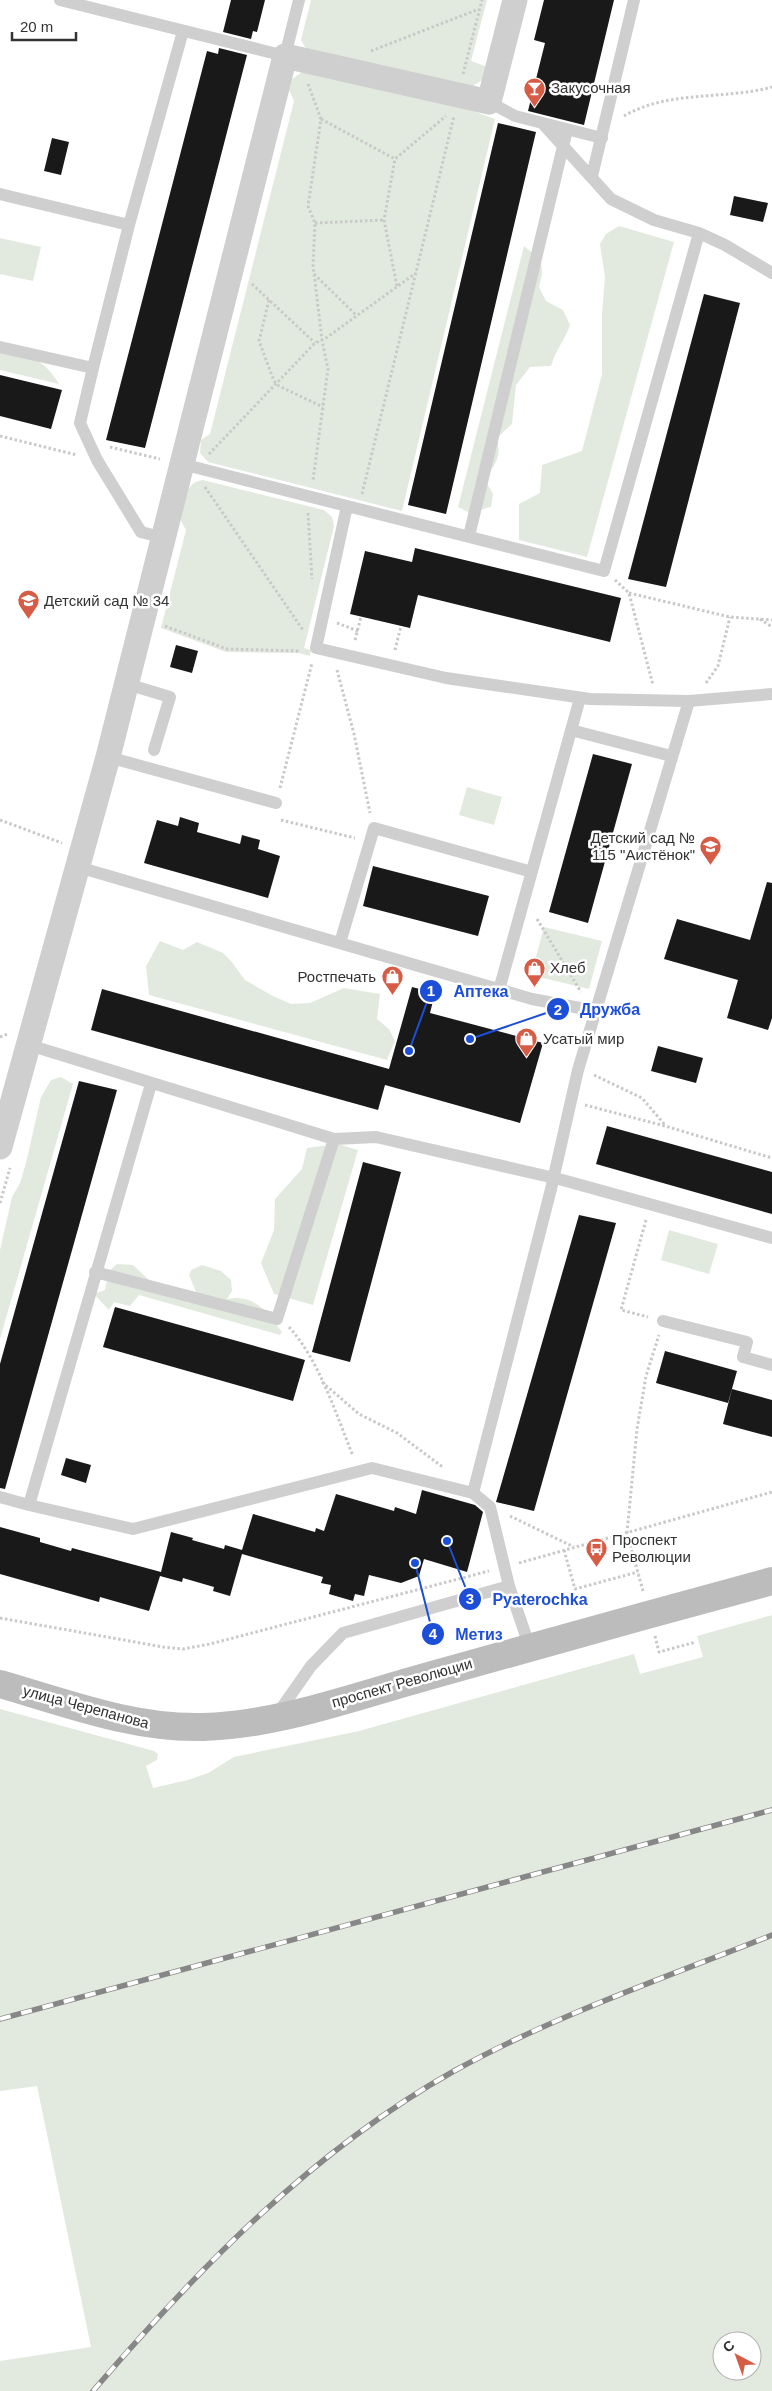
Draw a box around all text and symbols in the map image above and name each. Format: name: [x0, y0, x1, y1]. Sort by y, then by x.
scale bar: [12, 10, 76, 42]
text: 20 m: [20, 18, 53, 35]
bar icon: Закусочная: [523, 76, 547, 107]
place label: Закусочная: [551, 79, 631, 96]
school or university icon: Детский сад № 34: [16, 589, 40, 620]
place label: Детский сад № 34: [44, 592, 169, 609]
place label: Детский сад № 115 "Аистёнок": [590, 829, 695, 863]
school or university icon: Детский сад № 115 "Аистёнок": [699, 835, 723, 866]
shop icon: Хлеб: [522, 956, 546, 987]
place label: Хлеб: [550, 959, 586, 976]
shop icon: Ростпечать: [380, 965, 404, 996]
place label: Ростпечать: [297, 968, 376, 985]
callout: Аптека: [419, 976, 518, 1007]
text: 1: [427, 982, 435, 999]
text: Аптека: [454, 983, 509, 1000]
callout: Дружба: [545, 994, 650, 1025]
text: 2: [554, 1001, 562, 1018]
text: Дружба: [580, 1001, 640, 1018]
shop icon: Усатый мир: [515, 1027, 539, 1058]
place label: Усатый мир: [543, 1030, 624, 1047]
place label: Проспект Революции: [612, 1531, 691, 1565]
bus stop icon: Проспект Революции: [584, 1537, 608, 1568]
callout: Pyaterochka: [457, 1584, 597, 1615]
text: 3: [466, 1590, 474, 1607]
text: Pyaterochka: [492, 1591, 588, 1608]
callout: Метиз: [421, 1619, 513, 1650]
text: 4: [429, 1625, 438, 1642]
text: Метиз: [455, 1626, 503, 1643]
street label: проспект Революции: [330, 1654, 474, 1711]
street label: улица Черепанова: [21, 1682, 152, 1732]
north arrow: [712, 2331, 762, 2381]
text: С: [719, 2337, 738, 2356]

